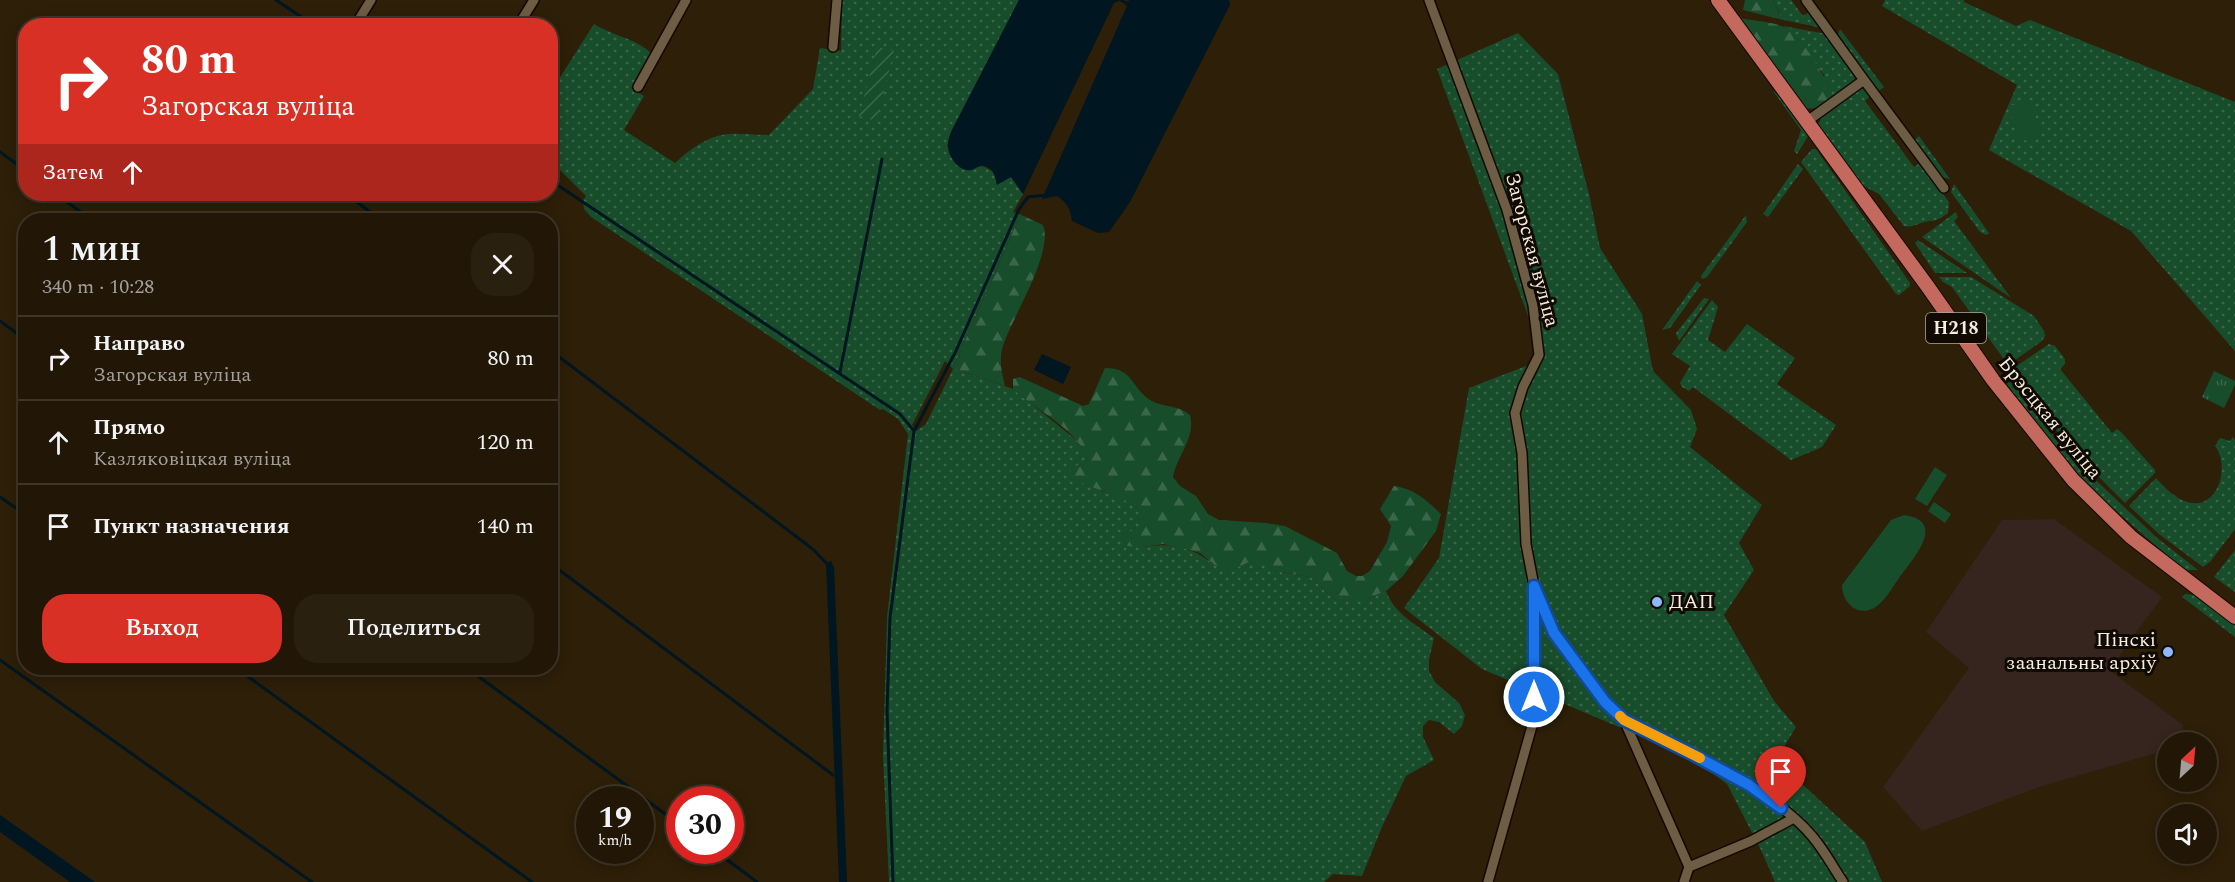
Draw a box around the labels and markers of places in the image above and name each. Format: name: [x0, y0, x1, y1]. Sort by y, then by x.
place label: ДАП: [1669, 587, 1714, 617]
marker: ДАП: [1650, 595, 1664, 609]
place label: Пінскі заанальны архіў: [2006, 625, 2157, 678]
marker: Пінскі заанальны архіў: [2161, 645, 2175, 659]
pin: [1755, 746, 1806, 808]

